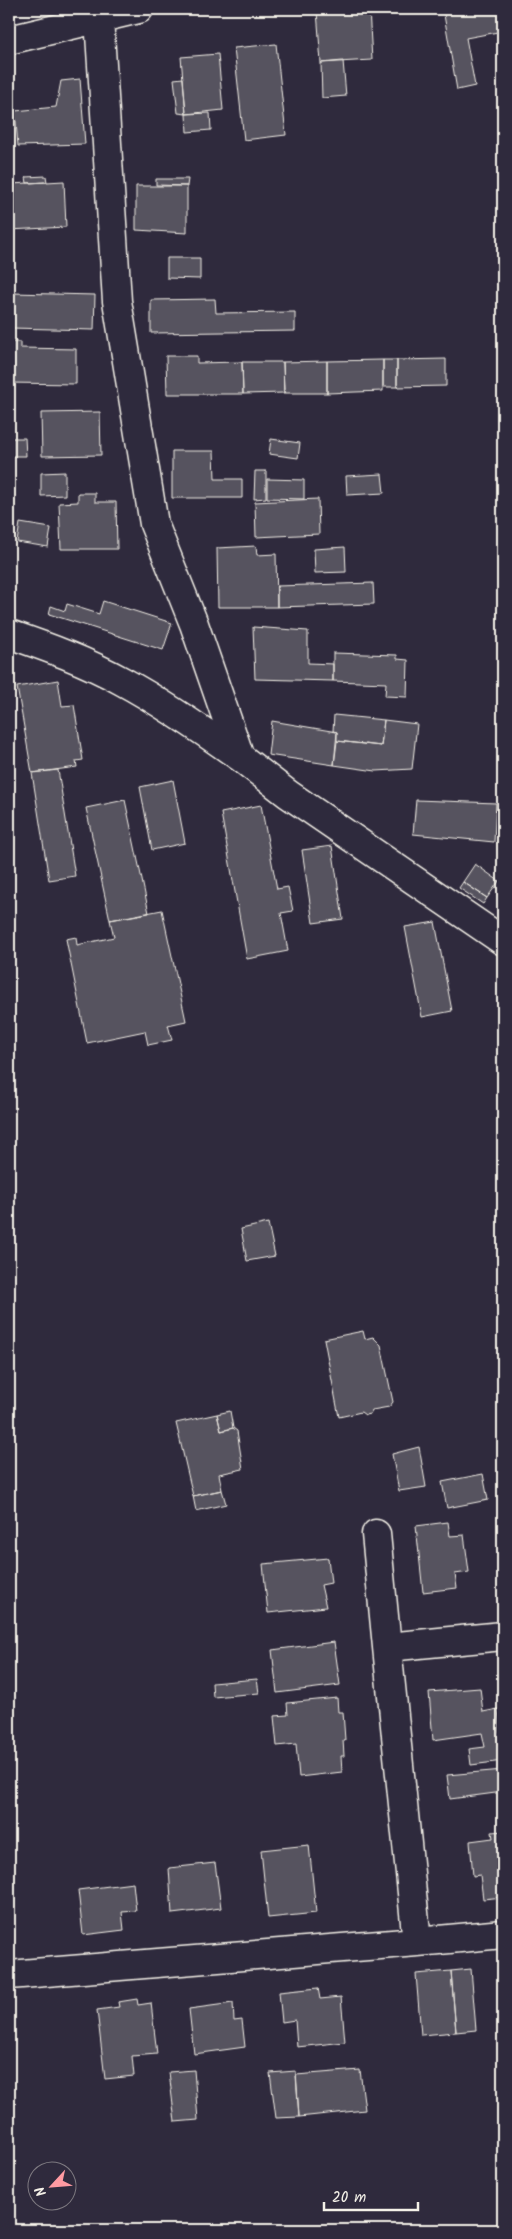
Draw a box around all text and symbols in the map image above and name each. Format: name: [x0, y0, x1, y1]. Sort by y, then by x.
north arrow: [28, 2162, 78, 2212]
scale bar: [324, 2179, 418, 2211]
text: N: [29, 2182, 53, 2200]
text: 20 m: [332, 2186, 366, 2210]

